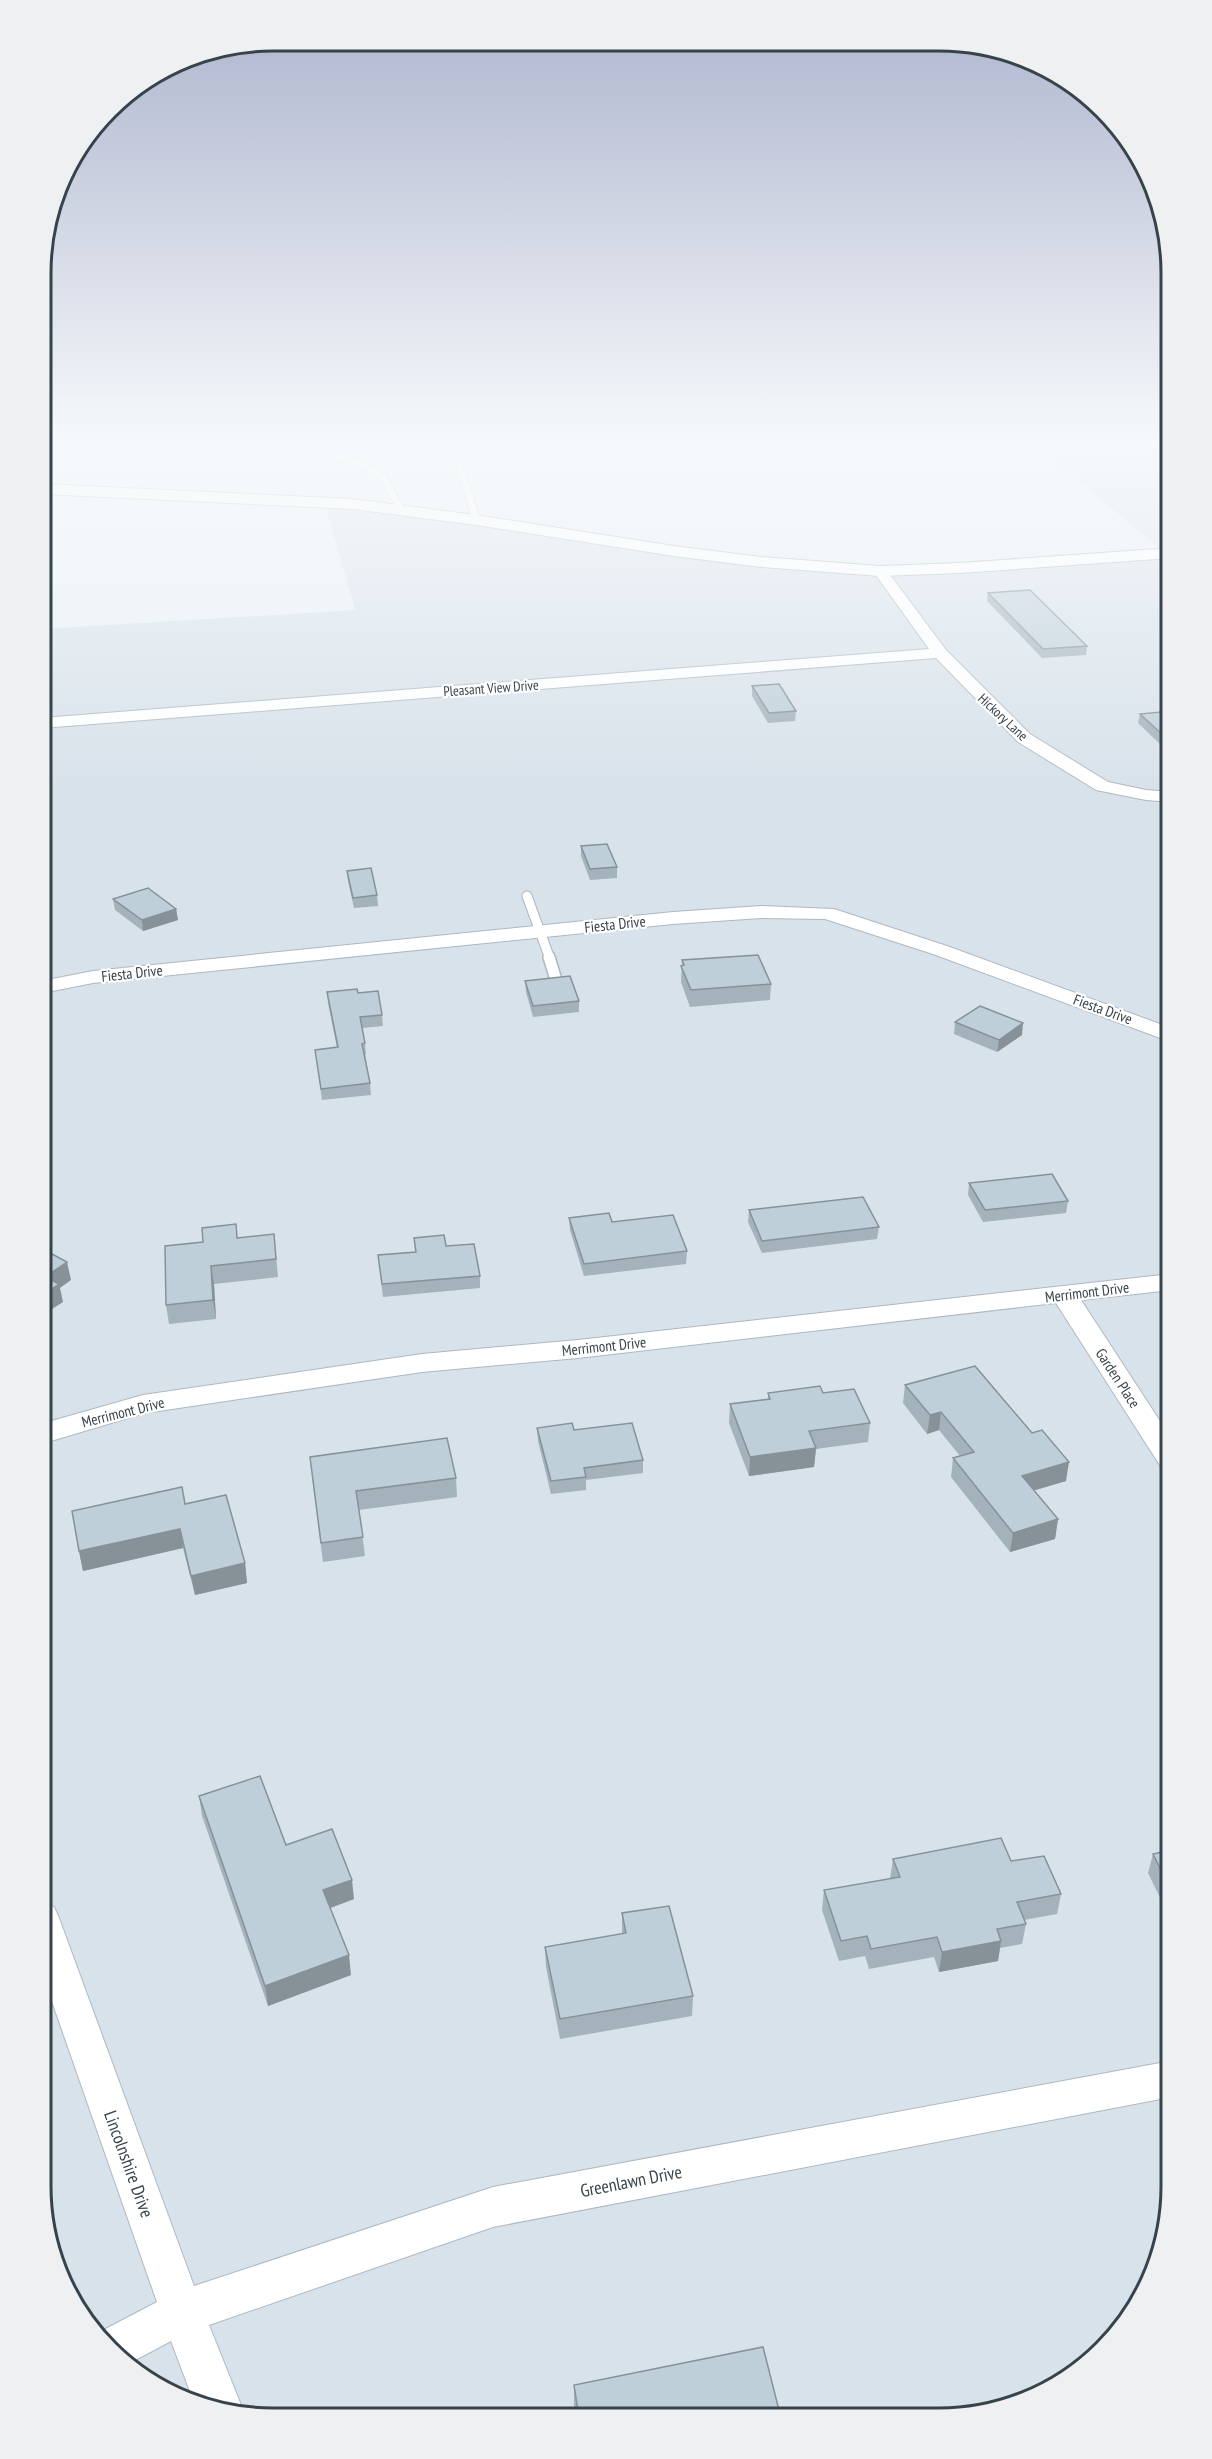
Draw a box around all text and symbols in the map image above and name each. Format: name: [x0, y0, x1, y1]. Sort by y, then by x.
street label: Pleasant View Drive: [443, 676, 539, 700]
street label: Hickory Lane: [974, 689, 1032, 745]
street label: Fiesta Drive: [584, 911, 646, 937]
street label: Fiesta Drive: [101, 960, 163, 986]
street label: Fiesta Drive: [1071, 990, 1135, 1028]
street label: Merrimont Drive: [1044, 1277, 1130, 1307]
street label: Merrimont Drive: [561, 1332, 647, 1360]
street label: Garden Place: [1092, 1345, 1144, 1411]
street label: Merrimont Drive: [80, 1393, 166, 1431]
street label: Lincolnshire Drive: [99, 2107, 159, 2221]
street label: Greenlawn Drive: [578, 2160, 684, 2202]

